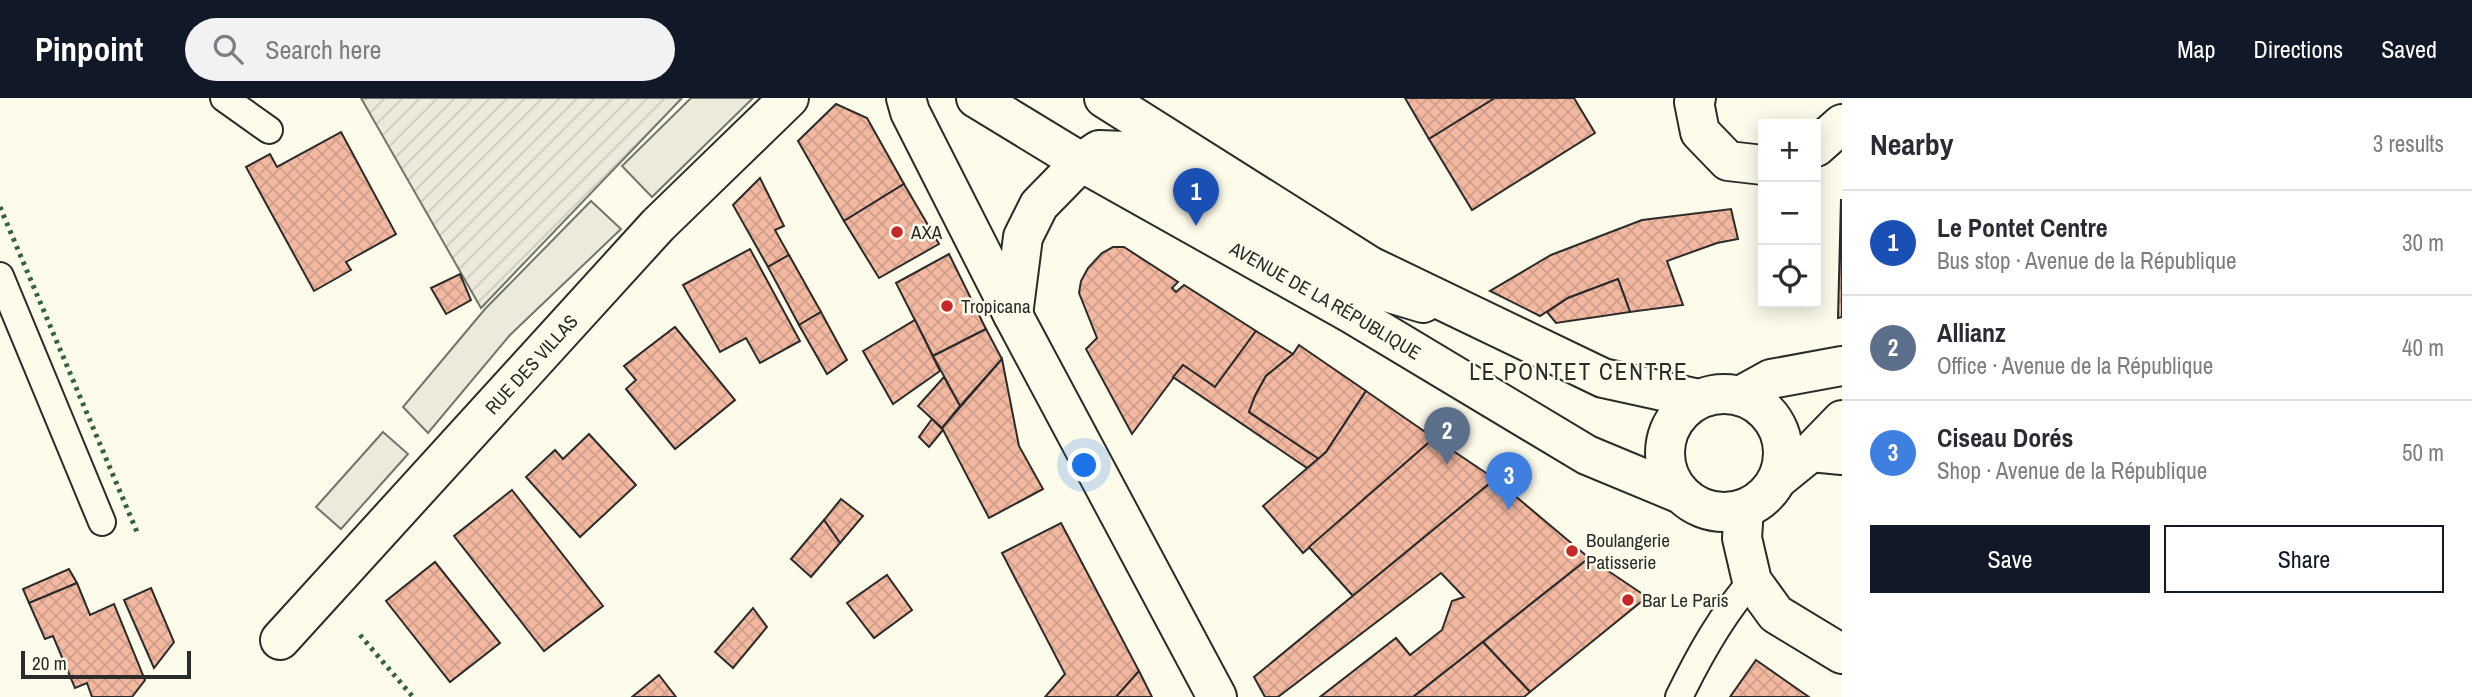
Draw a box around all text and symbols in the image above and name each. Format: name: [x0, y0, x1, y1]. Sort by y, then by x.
search box: [185, 18, 675, 81]
text: Pinpoint: [35, 27, 143, 71]
icon: search: [209, 30, 247, 68]
text: Search here: [265, 32, 381, 67]
text: Map: [2177, 33, 2215, 65]
text: Directions: [2253, 33, 2343, 65]
text: Saved: [2381, 33, 2437, 65]
map controls: [1758, 119, 1821, 308]
button: +: [1758, 119, 1821, 182]
text: Nearby: [1870, 124, 1953, 164]
text: 3 results: [2373, 128, 2444, 159]
pin: 1: [1173, 168, 1219, 226]
button: −: [1758, 182, 1821, 245]
text: Le Pontet Centre: [1937, 210, 2108, 245]
place label: AXA: [910, 219, 943, 245]
marker: AXA: [889, 224, 905, 240]
text: 1: [1888, 227, 1898, 258]
text: 30 m: [2402, 227, 2444, 258]
street label: AVENUE DE LA RÉPUBLIQUE: [1225, 235, 1426, 366]
button: locate: [1758, 245, 1821, 308]
text: Bus stop · Avenue de la République: [1937, 245, 2237, 276]
place label: Tropicana: [961, 293, 1031, 319]
marker: Tropicana: [939, 298, 955, 314]
street label: RUE DES VILLAS: [479, 309, 583, 420]
text: Allianz: [1937, 315, 2006, 350]
text: 2: [1888, 332, 1898, 363]
text: 40 m: [2402, 332, 2444, 363]
text: Office · Avenue de la République: [1937, 350, 2213, 381]
district label: LE PONTET CENTRE: [1469, 356, 1689, 387]
pin: 2: [1424, 407, 1470, 465]
text: Ciseau Dorés: [1937, 420, 2073, 455]
text: 3: [1888, 437, 1898, 468]
text: 50 m: [2402, 437, 2444, 468]
your location: [1067, 448, 1101, 482]
pin: 3: [1486, 452, 1532, 510]
text: Shop · Avenue de la République: [1937, 455, 2207, 486]
button: Save: [1870, 525, 2150, 593]
button: Share: [2164, 525, 2444, 593]
place label: Boulangerie Patisserie: [1586, 527, 1670, 575]
marker: Boulangerie Patisserie: [1564, 543, 1580, 559]
place label: Bar Le Paris: [1642, 587, 1729, 613]
marker: Bar Le Paris: [1620, 592, 1636, 608]
scale bar: [21, 648, 191, 680]
text: 20 m: [32, 650, 67, 676]

